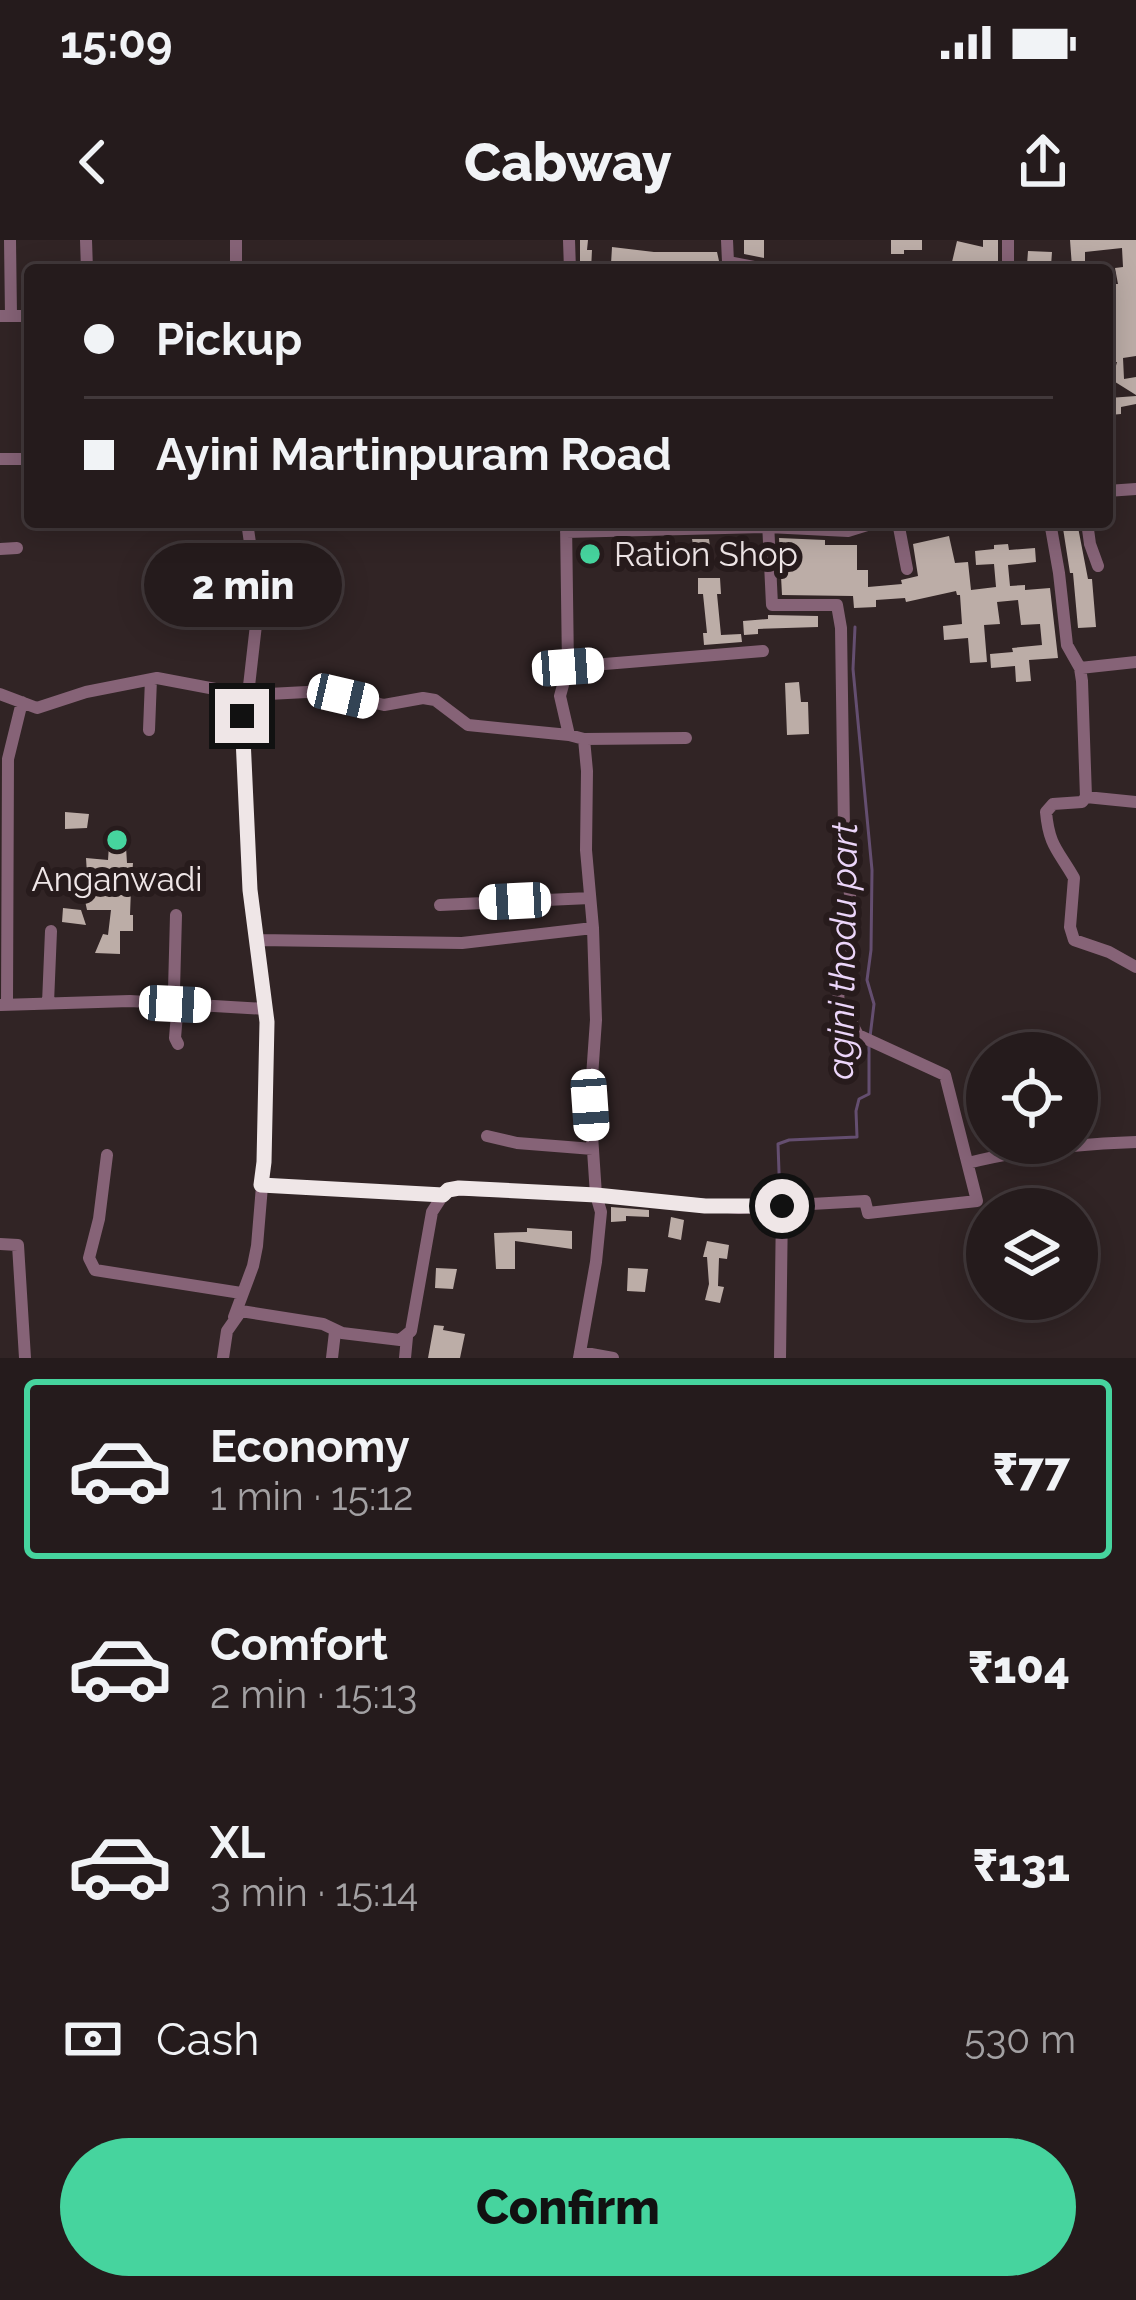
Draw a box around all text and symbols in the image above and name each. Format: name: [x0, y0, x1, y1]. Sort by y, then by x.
text: 15:09: [60, 16, 172, 69]
icon: back: [60, 129, 126, 195]
icon: share: [1010, 129, 1076, 195]
text: Cabway: [464, 130, 672, 194]
text: Pickup: [156, 313, 302, 366]
text: Ayini Martinpuram Road: [156, 428, 672, 481]
place label: Ration Shop: [614, 535, 798, 574]
marker: Ration Shop: [577, 541, 603, 567]
callout: 2 min: [143, 542, 341, 626]
text: 2 min: [192, 562, 294, 608]
car: [531, 647, 605, 687]
car: [304, 670, 382, 722]
route end: [215, 689, 269, 743]
water label: agini thodu part: [819, 822, 865, 1080]
marker: Anganwadi: [104, 827, 130, 853]
place label: Anganwadi: [32, 860, 202, 899]
car: [478, 881, 552, 921]
car: [138, 984, 212, 1024]
map controls: [966, 1032, 1098, 1320]
button: locate: [966, 1032, 1098, 1164]
car: [570, 1068, 610, 1142]
route start: [755, 1179, 809, 1233]
button: layers: [966, 1188, 1098, 1320]
icon: car: [66, 1415, 174, 1523]
text: Economy: [210, 1420, 410, 1473]
text: ₹77: [993, 1443, 1070, 1496]
text: 1 min · 15:12: [210, 1473, 413, 1519]
icon: car: [66, 1613, 174, 1721]
text: Comfort: [210, 1618, 388, 1671]
text: ₹104: [968, 1641, 1070, 1694]
text: 2 min · 15:13: [210, 1671, 417, 1717]
icon: car: [66, 1811, 174, 1919]
text: XL: [210, 1816, 265, 1869]
text: ₹131: [973, 1839, 1070, 1892]
text: 3 min · 15:14: [210, 1869, 418, 1915]
icon: cash: [60, 2006, 126, 2072]
text: Cash: [156, 2013, 259, 2066]
text: 530 m: [964, 2016, 1076, 2062]
button: Confirm: [60, 2138, 1076, 2276]

